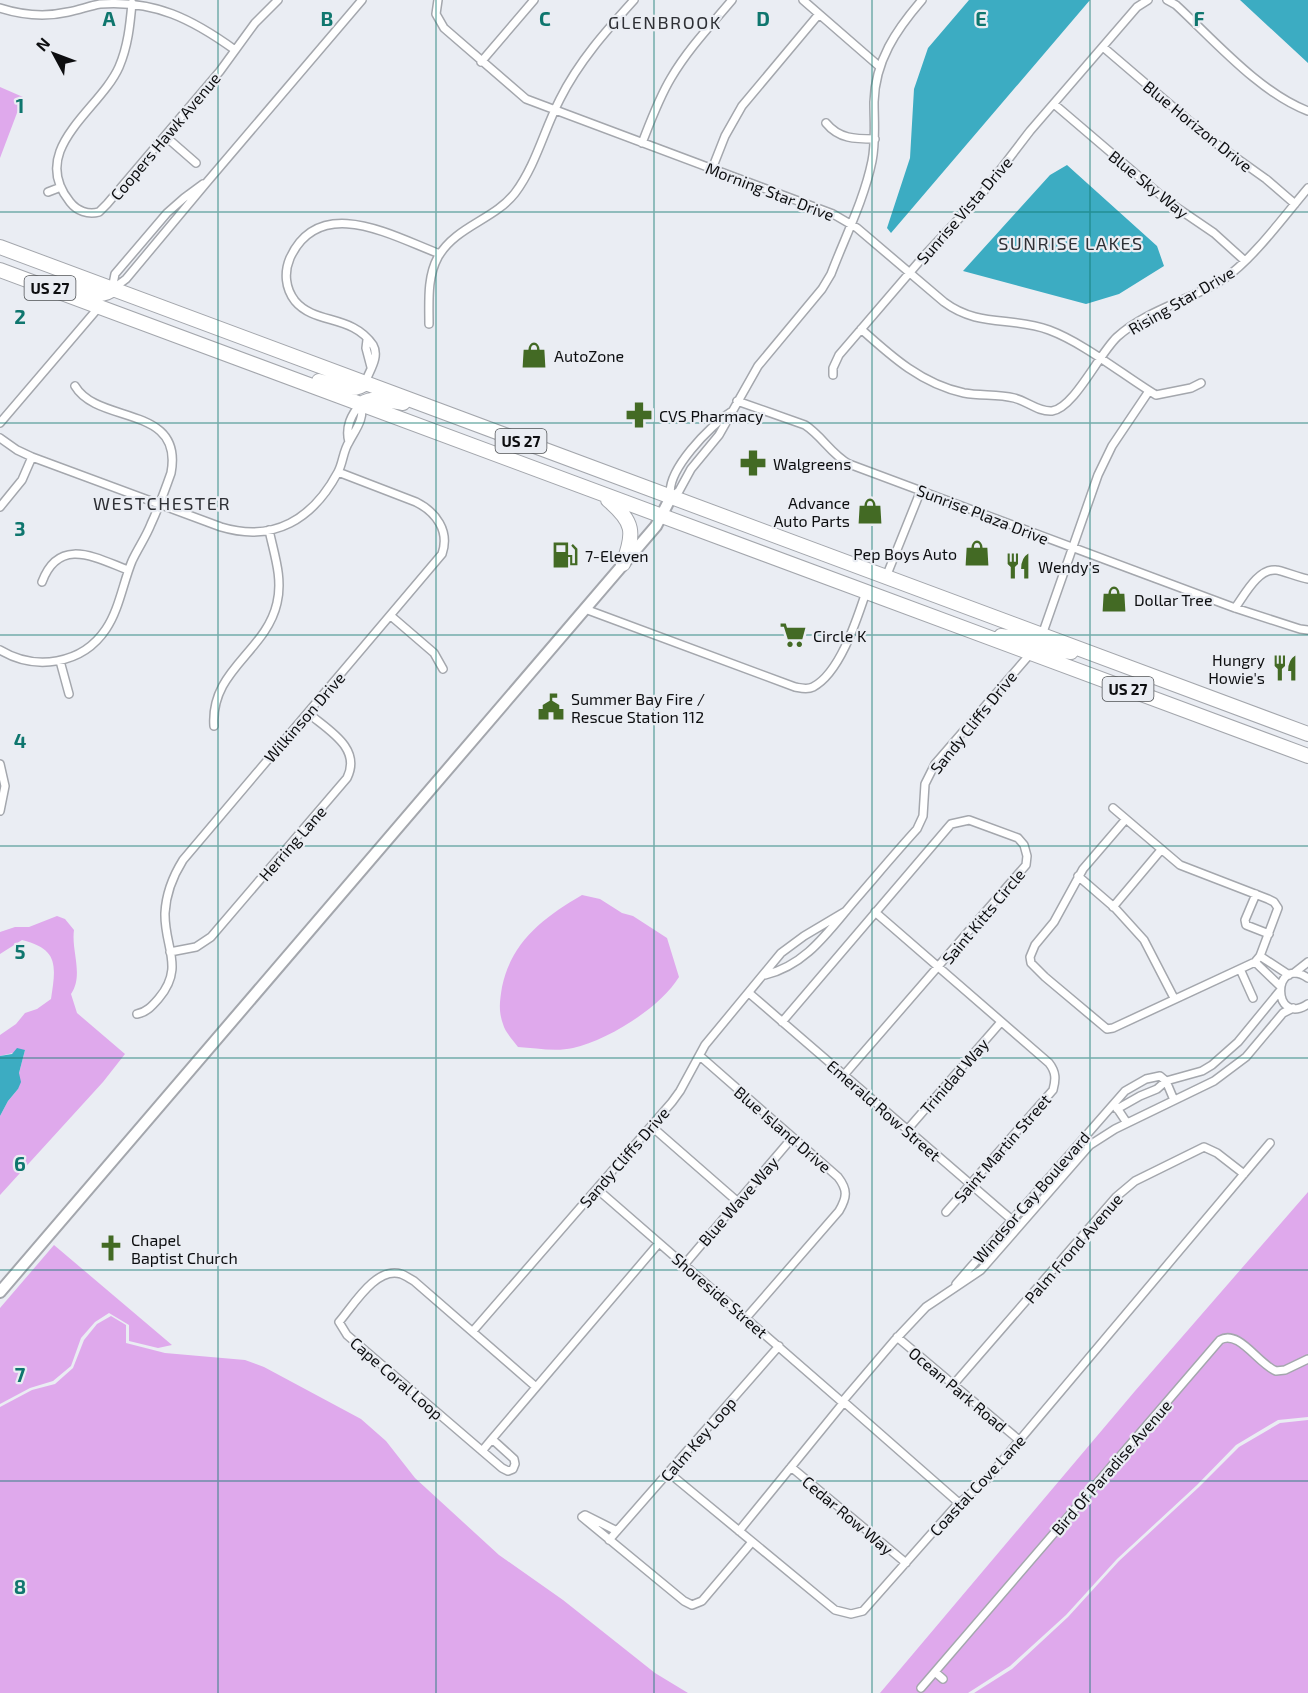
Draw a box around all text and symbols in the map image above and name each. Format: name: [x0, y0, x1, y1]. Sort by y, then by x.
text: A: [102, 6, 116, 30]
text: B: [321, 6, 333, 30]
text: C: [539, 6, 551, 30]
text: D: [756, 6, 770, 30]
text: E: [975, 6, 987, 30]
text: F: [1193, 6, 1205, 30]
district label: GLENBROOK: [608, 11, 722, 33]
north arrow: [24, 24, 84, 84]
text: N: [31, 33, 53, 54]
street label: Coopers Hawk Avenue: [106, 68, 224, 204]
street label: Blue Horizon Drive: [1140, 76, 1256, 176]
text: 1: [16, 93, 24, 117]
street label: Blue Sky Way: [1105, 146, 1193, 222]
street label: Sunrise Vista Drive: [912, 152, 1016, 268]
street label: Morning Star Drive: [703, 158, 837, 224]
district label: SUNRISE LAKES: [998, 232, 1144, 254]
street label: Rising Star Drive: [1125, 262, 1237, 338]
road number: US 27: [25, 276, 76, 300]
text: 2: [14, 304, 26, 328]
shop icon: AutoZone: [519, 340, 549, 370]
place label: AutoZone: [554, 346, 624, 365]
pharmacy icon: CVS Pharmacy: [624, 400, 654, 430]
place label: CVS Pharmacy: [659, 406, 764, 425]
road number: US 27: [496, 429, 546, 453]
pharmacy icon: Walgreens: [738, 448, 768, 478]
place label: Walgreens: [773, 454, 851, 473]
street label: Sunrise Plaza Drive: [914, 480, 1052, 548]
district label: WESTCHESTER: [93, 492, 231, 514]
place label: Advance Auto Parts: [773, 493, 850, 530]
shop icon: Advance Auto Parts: [855, 496, 885, 526]
text: 3: [14, 516, 26, 540]
shop icon: Pep Boys Auto: [962, 538, 992, 568]
fuel station icon: 7-Eleven: [550, 540, 580, 570]
place label: Pep Boys Auto: [853, 544, 957, 563]
place label: 7-Eleven: [585, 546, 649, 565]
restaurant icon: Wendy's: [1003, 551, 1033, 581]
place label: Wendy's: [1038, 557, 1100, 576]
shop icon: Dollar Tree: [1099, 584, 1129, 614]
place label: Dollar Tree: [1134, 590, 1212, 609]
supermarket icon: Circle K: [778, 620, 808, 650]
place label: Circle K: [813, 626, 867, 645]
place label: Hungry Howie's: [1208, 650, 1266, 687]
restaurant icon: Hungry Howie's: [1270, 653, 1300, 683]
street label: Sandy Cliffs Drive: [926, 667, 1020, 777]
street label: Wilkinson Drive: [260, 668, 348, 766]
road number: US 27: [1102, 677, 1154, 701]
place label: Summer Bay Fire / Rescue Station 112: [571, 689, 705, 726]
public building icon: Summer Bay Fire / Rescue Station 112: [536, 692, 566, 722]
text: 4: [14, 728, 27, 752]
street label: Herring Lane: [254, 802, 330, 884]
street label: Saint Kitts Circle: [938, 865, 1028, 967]
text: 5: [14, 939, 26, 963]
street label: Trinidad Way: [916, 1034, 992, 1118]
street label: Emerald Row Street: [823, 1056, 945, 1164]
street label: Blue Island Drive: [731, 1082, 835, 1176]
street label: Saint Martin Street: [950, 1090, 1054, 1206]
street label: Sandy Cliffs Drive: [575, 1103, 673, 1211]
street label: Windsor Cay Boulevard: [969, 1127, 1093, 1267]
text: 6: [14, 1151, 26, 1175]
street label: Blue Wave Way: [694, 1152, 782, 1250]
street label: Palm Frond Avenue: [1020, 1189, 1126, 1307]
place label: Chapel Baptist Church: [131, 1230, 238, 1267]
church icon: Chapel Baptist Church: [96, 1233, 126, 1263]
street label: Shoreside Street: [668, 1248, 772, 1342]
street label: Cape Coral Loop: [347, 1333, 447, 1423]
street label: Ocean Park Road: [905, 1343, 1011, 1435]
text: 7: [15, 1362, 26, 1386]
street label: Calm Key Loop: [656, 1393, 740, 1485]
street label: Bird Of Paradise Avenue: [1047, 1396, 1175, 1538]
street label: Coastal Cove Lane: [925, 1430, 1029, 1540]
street label: Cedar Row Way: [799, 1472, 898, 1559]
text: 8: [14, 1574, 26, 1598]

